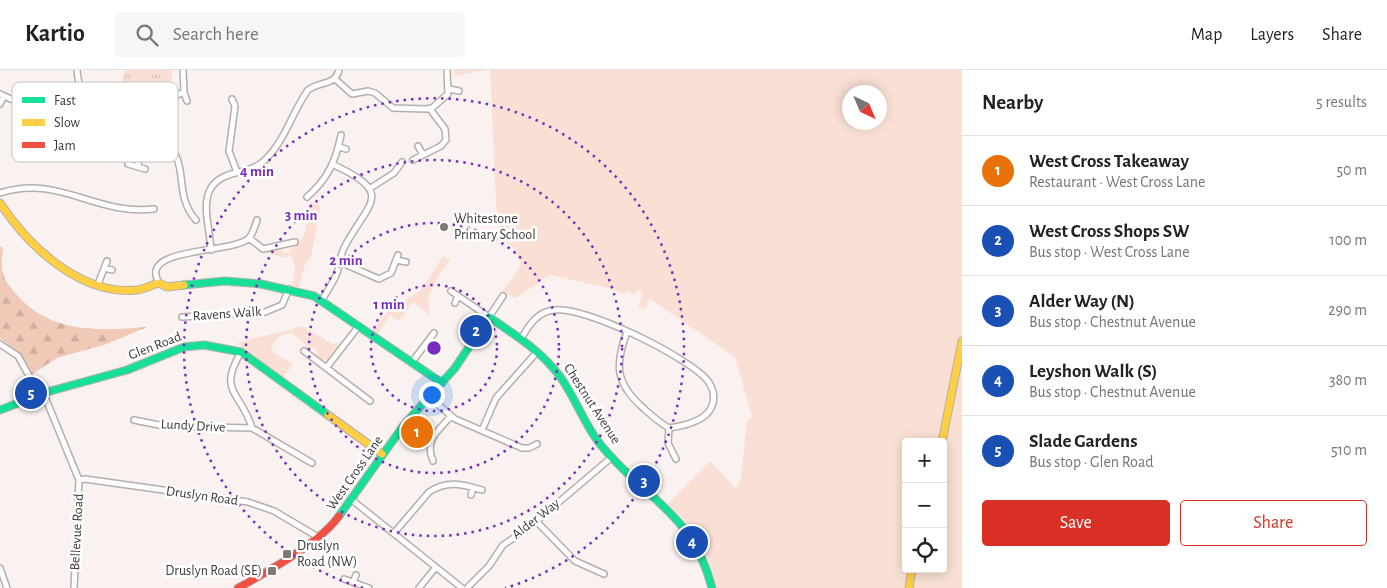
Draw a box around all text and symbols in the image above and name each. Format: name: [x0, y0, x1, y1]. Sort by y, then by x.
search box: [115, 12, 465, 57]
icon: search: [133, 21, 161, 49]
text: Kartio: [25, 22, 85, 46]
text: Search here: [173, 25, 259, 44]
text: Map: [1191, 26, 1222, 44]
text: Layers: [1250, 26, 1294, 44]
text: Share: [1322, 26, 1362, 44]
legend: [12, 82, 178, 162]
north arrow: [842, 85, 887, 130]
text: Nearby: [982, 92, 1043, 113]
text: Fast: [54, 94, 76, 108]
text: 5 results: [1316, 94, 1367, 110]
text: Slow: [54, 116, 81, 130]
text: Jam: [54, 139, 76, 153]
text: West Cross Takeaway: [1029, 152, 1189, 171]
text: 1: [995, 162, 1001, 178]
text: 50 m: [1336, 162, 1367, 178]
text: 4 min: [240, 164, 274, 179]
text: Restaurant · West Cross Lane: [1029, 174, 1205, 190]
text: 3 min: [285, 208, 317, 223]
place label: Whitestone Primary School: [454, 212, 536, 242]
marker: Whitestone Primary School: [438, 221, 450, 233]
text: West Cross Shops SW: [1029, 222, 1189, 241]
text: 2: [994, 232, 1002, 248]
text: 100 m: [1329, 232, 1367, 248]
text: Bus stop · West Cross Lane: [1029, 244, 1190, 260]
text: 2 min: [329, 253, 363, 268]
text: Alder Way (N): [1029, 292, 1135, 311]
text: 1 min: [373, 297, 405, 312]
text: 3: [995, 302, 1001, 318]
text: 290 m: [1328, 302, 1367, 318]
street label: Ravens Walk: [192, 305, 262, 323]
pin: 2: [460, 312, 492, 350]
text: Bus stop · Chestnut Avenue: [1029, 314, 1196, 330]
street label: Glen Road: [127, 330, 183, 362]
centre of rings: [425, 339, 443, 357]
street label: Chestnut Avenue: [561, 361, 623, 447]
text: Leyshon Walk (S): [1029, 362, 1157, 381]
text: 4: [994, 372, 1002, 388]
text: 380 m: [1329, 372, 1367, 388]
pin: 5: [15, 374, 47, 412]
your location: [419, 382, 445, 408]
text: Bus stop · Chestnut Avenue: [1029, 384, 1196, 400]
pin: 1: [401, 413, 433, 451]
street label: Lundy Drive: [160, 417, 226, 435]
text: Slade Gardens: [1029, 432, 1137, 451]
street label: West Cross Lane: [324, 433, 386, 513]
map controls: [902, 438, 947, 573]
button: +: [902, 438, 947, 483]
text: 5: [995, 442, 1001, 458]
text: 510 m: [1331, 442, 1367, 458]
text: Bus stop · Glen Road: [1029, 454, 1154, 470]
pin: 3: [628, 462, 660, 500]
button: −: [902, 483, 947, 528]
street label: Druslyn Road: [165, 484, 239, 508]
street label: Bellevue Road: [68, 493, 86, 571]
street label: Alder Way: [510, 496, 562, 542]
button: Save: [982, 500, 1170, 546]
button: Share: [1180, 500, 1367, 546]
pin: 4: [676, 523, 708, 561]
button: locate: [902, 528, 947, 573]
place label: Druslyn Road (NW): [297, 539, 357, 569]
marker: Druslyn Road (NW): [281, 548, 293, 560]
place label: Druslyn Road (SE): [165, 564, 262, 578]
marker: Druslyn Road (SE): [266, 565, 278, 577]

